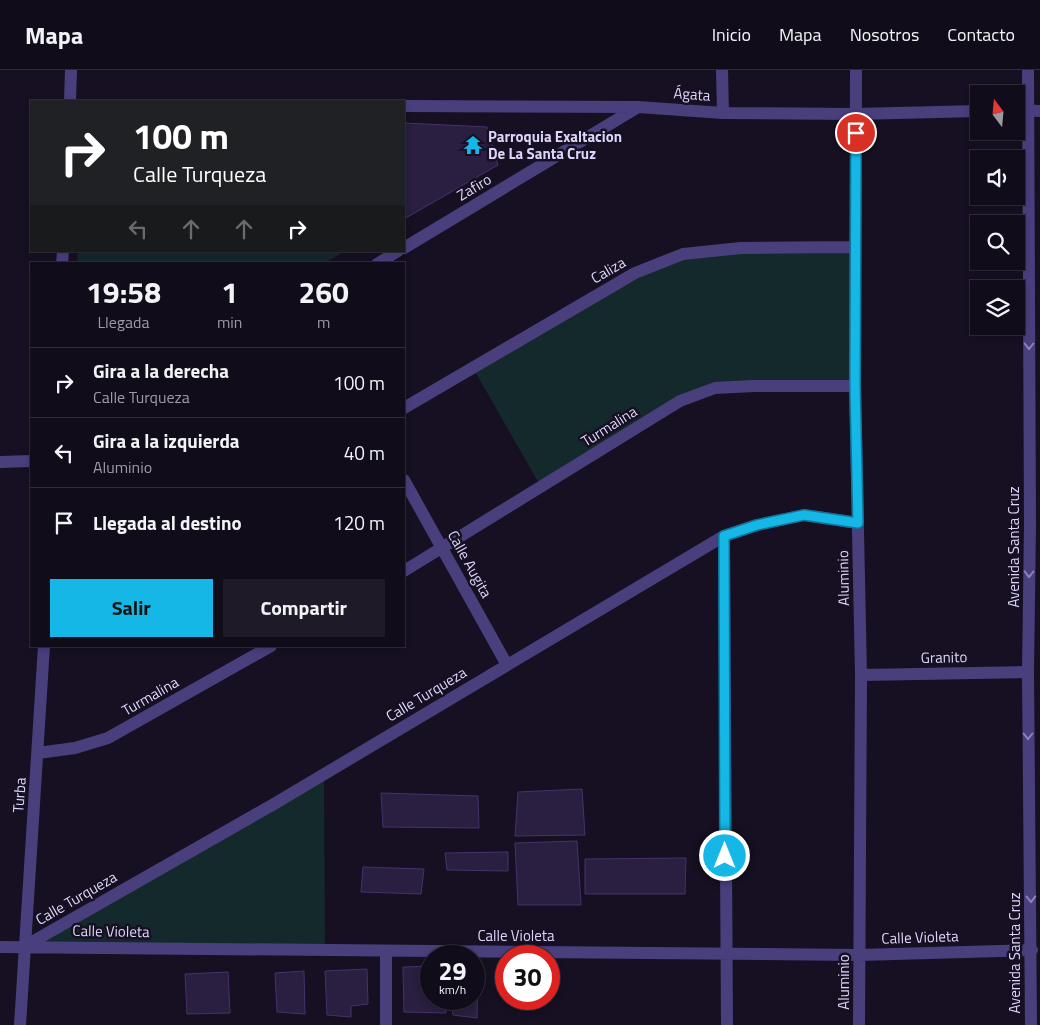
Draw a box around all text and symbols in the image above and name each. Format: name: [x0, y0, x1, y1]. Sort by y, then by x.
text: Mapa: [25, 17, 83, 53]
text: Inicio: [712, 21, 751, 48]
text: Mapa: [779, 21, 822, 48]
text: Nosotros: [850, 21, 919, 48]
text: Contacto: [947, 21, 1015, 48]
street label: Ágata: [673, 81, 712, 107]
north arrow: [970, 85, 1025, 140]
map controls: [970, 85, 1025, 335]
text: 100 m: [133, 109, 229, 163]
pin: [835, 112, 877, 154]
icon: arrive: [842, 119, 870, 147]
icon: right: [50, 120, 115, 185]
place label: Parroquia Exaltacion De La Santa Cruz: [488, 125, 622, 165]
temple icon: Parroquia Exaltacion De La Santa Cruz: [462, 134, 484, 156]
button: sound: [970, 150, 1025, 205]
text: Calle Turqueza: [133, 157, 266, 191]
street label: Zafiro: [452, 168, 496, 206]
icon: left: [124, 215, 152, 243]
icon: ahead: [177, 215, 205, 243]
icon: ahead: [230, 215, 258, 243]
icon: right: [283, 215, 311, 243]
button: search: [970, 215, 1025, 270]
street label: Caliza: [586, 251, 630, 289]
text: 19:58: [86, 269, 161, 315]
text: 1: [221, 269, 238, 315]
text: 260: [299, 269, 349, 315]
button: layers: [970, 280, 1025, 335]
text: Llegada: [97, 310, 150, 334]
text: min: [217, 310, 242, 334]
text: m: [317, 310, 330, 334]
one-way arrow: [1024, 342, 1034, 350]
text: Gira a la derecha: [93, 356, 229, 385]
text: 100 m: [333, 368, 385, 397]
icon: right: [50, 369, 78, 397]
text: Calle Turqueza: [93, 385, 190, 409]
street label: Turmalina: [577, 400, 642, 452]
text: Gira a la izquierda: [93, 426, 240, 455]
text: 40 m: [344, 438, 385, 467]
icon: left: [50, 439, 78, 467]
text: Aluminio: [93, 455, 152, 479]
street label: Avenida Santa Cruz: [1002, 486, 1025, 608]
text: Llegada al destino: [93, 508, 242, 537]
text: 120 m: [333, 508, 385, 537]
icon: arrive: [50, 509, 78, 537]
street label: Calle Augita: [442, 526, 498, 602]
street label: Aluminio: [831, 550, 855, 606]
one-way arrow: [1024, 570, 1034, 578]
button: Salir: [50, 579, 213, 637]
button: Compartir: [223, 579, 385, 637]
street label: Granito: [921, 645, 968, 669]
street label: Calle Turqueza: [381, 661, 471, 727]
street label: Turmalina: [117, 670, 183, 721]
one-way arrow: [1023, 733, 1033, 741]
street label: Turba: [6, 776, 32, 813]
position arrow: [698, 829, 750, 881]
street label: Calle Turqueza: [31, 865, 121, 931]
street label: Avenida Santa Cruz: [1003, 892, 1026, 1014]
one-way arrow: [1026, 896, 1036, 903]
street label: Calle Violeta: [72, 919, 150, 943]
street label: Calle Violeta: [477, 924, 555, 947]
street label: Calle Violeta: [881, 924, 959, 950]
speed limit sign: 30: [495, 945, 560, 1010]
text: 29: [438, 952, 467, 990]
street label: Aluminio: [832, 954, 855, 1010]
text: km/h: [439, 980, 466, 999]

